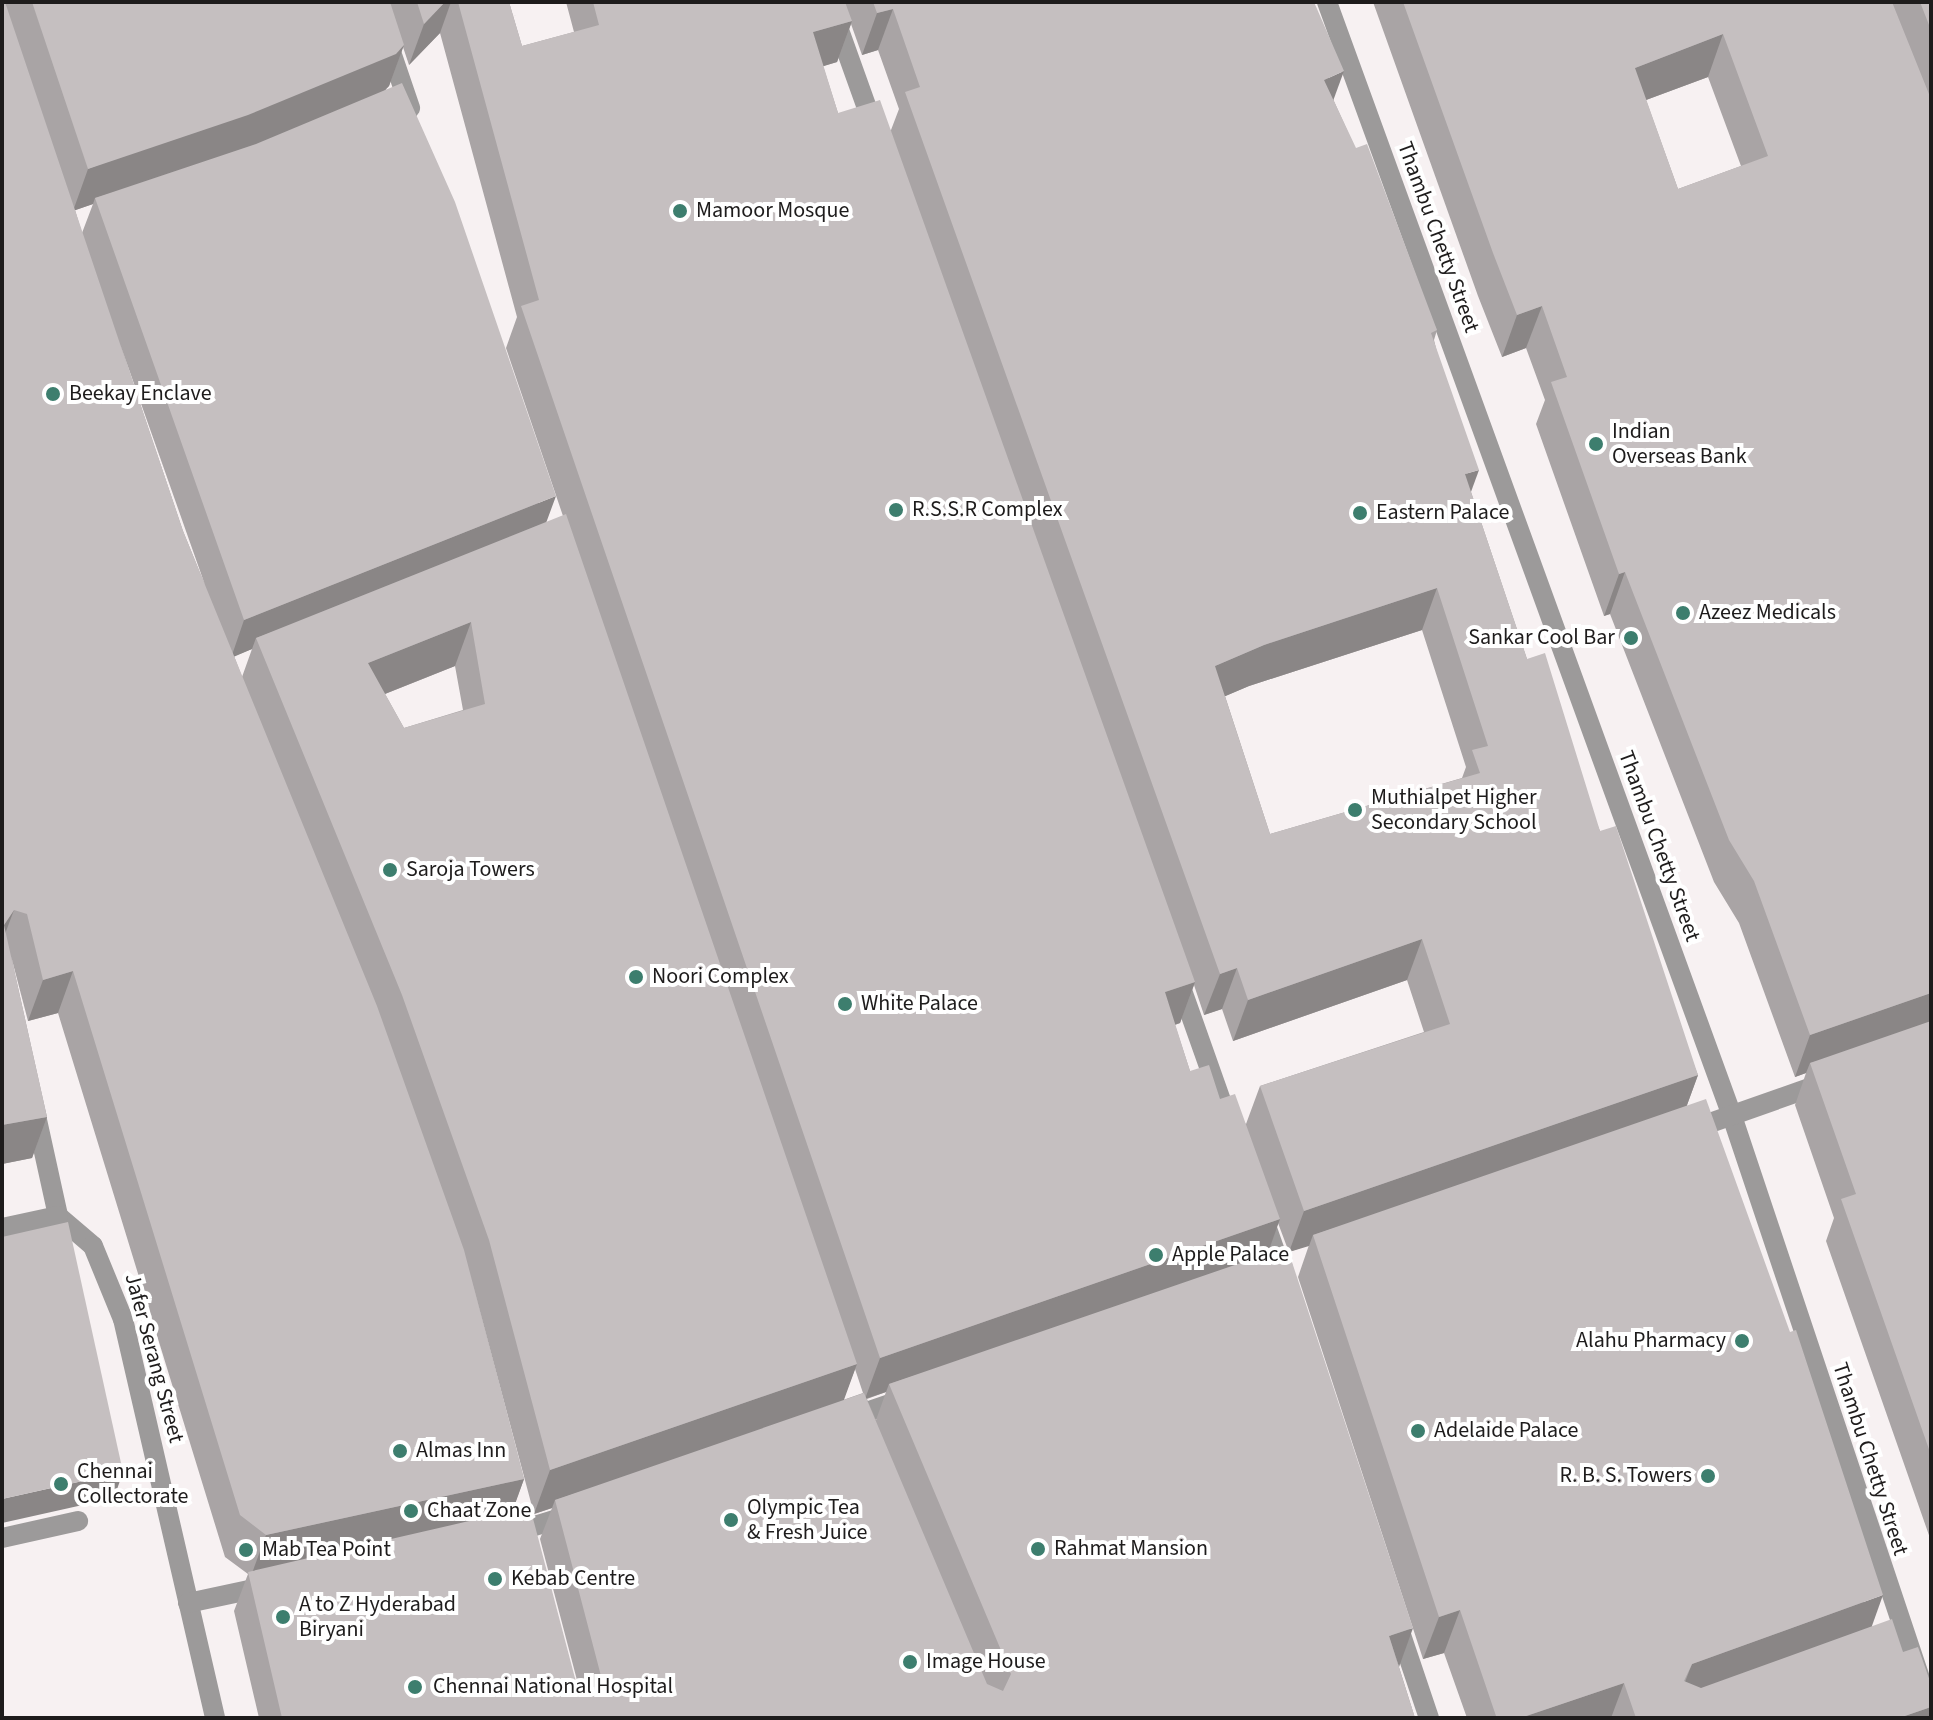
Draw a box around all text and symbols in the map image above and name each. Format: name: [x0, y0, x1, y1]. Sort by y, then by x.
street label: Thambu Chetty Street: [1391, 138, 1485, 336]
place label: Mamoor Mosque: [696, 198, 849, 224]
marker: Mamoor Mosque: [671, 202, 689, 220]
place label: Beekay Enclave: [69, 381, 212, 407]
marker: Beekay Enclave: [44, 385, 62, 403]
place label: Indian Overseas Bank: [1612, 418, 1747, 470]
marker: Indian Overseas Bank: [1587, 435, 1605, 453]
place label: R.S.S.R Complex: [912, 497, 1062, 523]
place label: Eastern Palace: [1376, 500, 1509, 526]
marker: R.S.S.R Complex: [887, 501, 905, 519]
marker: Eastern Palace: [1351, 504, 1369, 522]
place label: Azeez Medicals: [1699, 600, 1836, 626]
marker: Azeez Medicals: [1674, 604, 1692, 622]
place label: Sankar Cool Bar: [1468, 625, 1615, 651]
marker: Sankar Cool Bar: [1622, 629, 1640, 647]
street label: Thambu Chetty Street: [1612, 747, 1706, 945]
place label: Muthialpet Higher Secondary School: [1371, 784, 1537, 836]
marker: Muthialpet Higher Secondary School: [1346, 801, 1364, 819]
place label: Saroja Towers: [406, 857, 535, 883]
marker: Saroja Towers: [381, 861, 399, 879]
place label: Noori Complex: [652, 964, 789, 990]
marker: Noori Complex: [627, 968, 645, 986]
place label: White Palace: [861, 991, 978, 1017]
marker: White Palace: [836, 995, 854, 1013]
place label: Apple Palace: [1172, 1242, 1289, 1268]
marker: Apple Palace: [1147, 1246, 1165, 1264]
street label: Jafer Serang Street: [119, 1270, 189, 1446]
place label: Alahu Pharmacy: [1576, 1328, 1726, 1354]
marker: Alahu Pharmacy: [1733, 1332, 1751, 1350]
street label: Thambu Chetty Street: [1826, 1359, 1914, 1559]
place label: Adelaide Palace: [1434, 1418, 1578, 1444]
marker: Adelaide Palace: [1409, 1422, 1427, 1440]
place label: Almas Inn: [416, 1438, 506, 1464]
marker: Almas Inn: [391, 1442, 409, 1460]
place label: Chennai Collectorate: [77, 1458, 188, 1510]
place label: R. B. S. Towers: [1560, 1463, 1692, 1489]
marker: R. B. S. Towers: [1699, 1467, 1717, 1485]
marker: Chennai Collectorate: [52, 1475, 70, 1493]
place label: Olympic Tea & Fresh Juice: [747, 1494, 868, 1546]
place label: Chaat Zone: [427, 1498, 531, 1524]
marker: Chaat Zone: [402, 1502, 420, 1520]
marker: Olympic Tea & Fresh Juice: [722, 1511, 740, 1529]
place label: Rahmat Mansion: [1054, 1536, 1208, 1562]
place label: Mab Tea Point: [262, 1537, 391, 1563]
marker: Rahmat Mansion: [1029, 1540, 1047, 1558]
marker: Mab Tea Point: [237, 1541, 255, 1559]
place label: Kebab Centre: [511, 1566, 635, 1592]
marker: Kebab Centre: [486, 1570, 504, 1588]
place label: A to Z Hyderabad Biryani: [299, 1591, 456, 1642]
marker: A to Z Hyderabad Biryani: [274, 1608, 292, 1626]
place label: Image House: [926, 1649, 1046, 1675]
marker: Image House: [901, 1653, 919, 1671]
place label: Chennai National Hospital: [433, 1674, 673, 1700]
marker: Chennai National Hospital: [404, 1676, 426, 1698]

